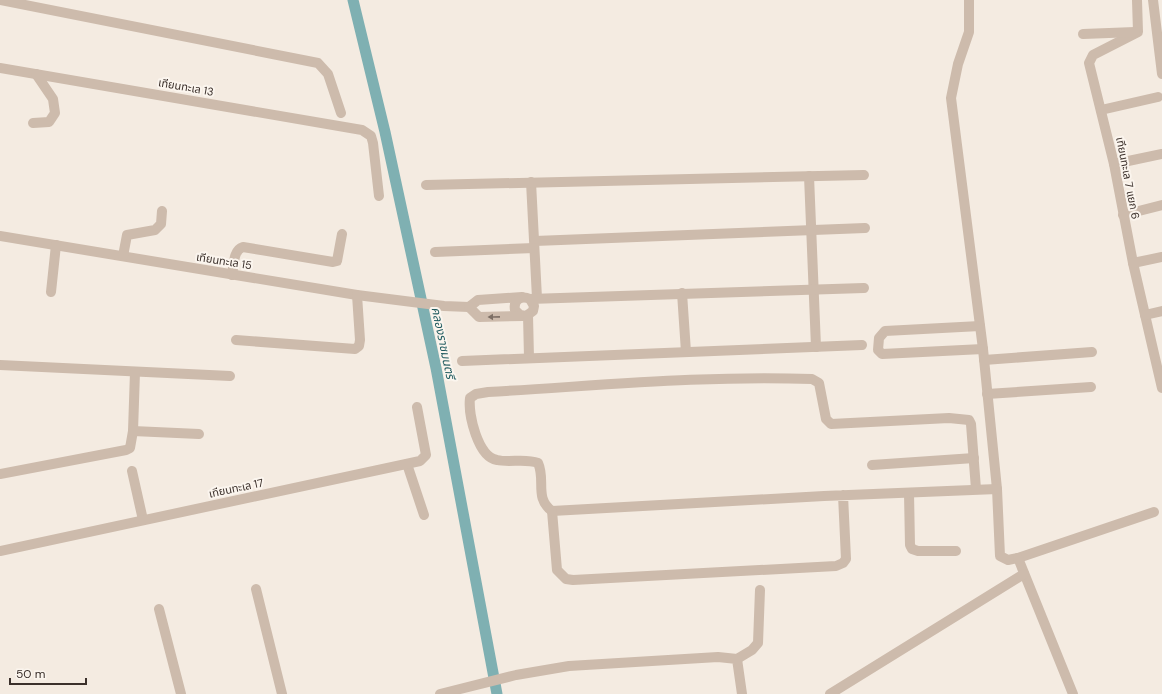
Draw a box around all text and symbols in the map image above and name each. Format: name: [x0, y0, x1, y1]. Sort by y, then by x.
street label: เทียนทะเล 13: [157, 75, 215, 99]
street label: เทียนทะเล 7 แยก 6: [1113, 136, 1143, 220]
street label: เทียนทะเล 15: [195, 250, 253, 272]
water label: คลองราชมนตรี: [428, 306, 459, 383]
one-way arrow: [487, 314, 500, 320]
street label: เทียนทะเล 17: [208, 475, 265, 501]
scale bar: [10, 660, 86, 686]
text: 50 m: [16, 666, 45, 682]

